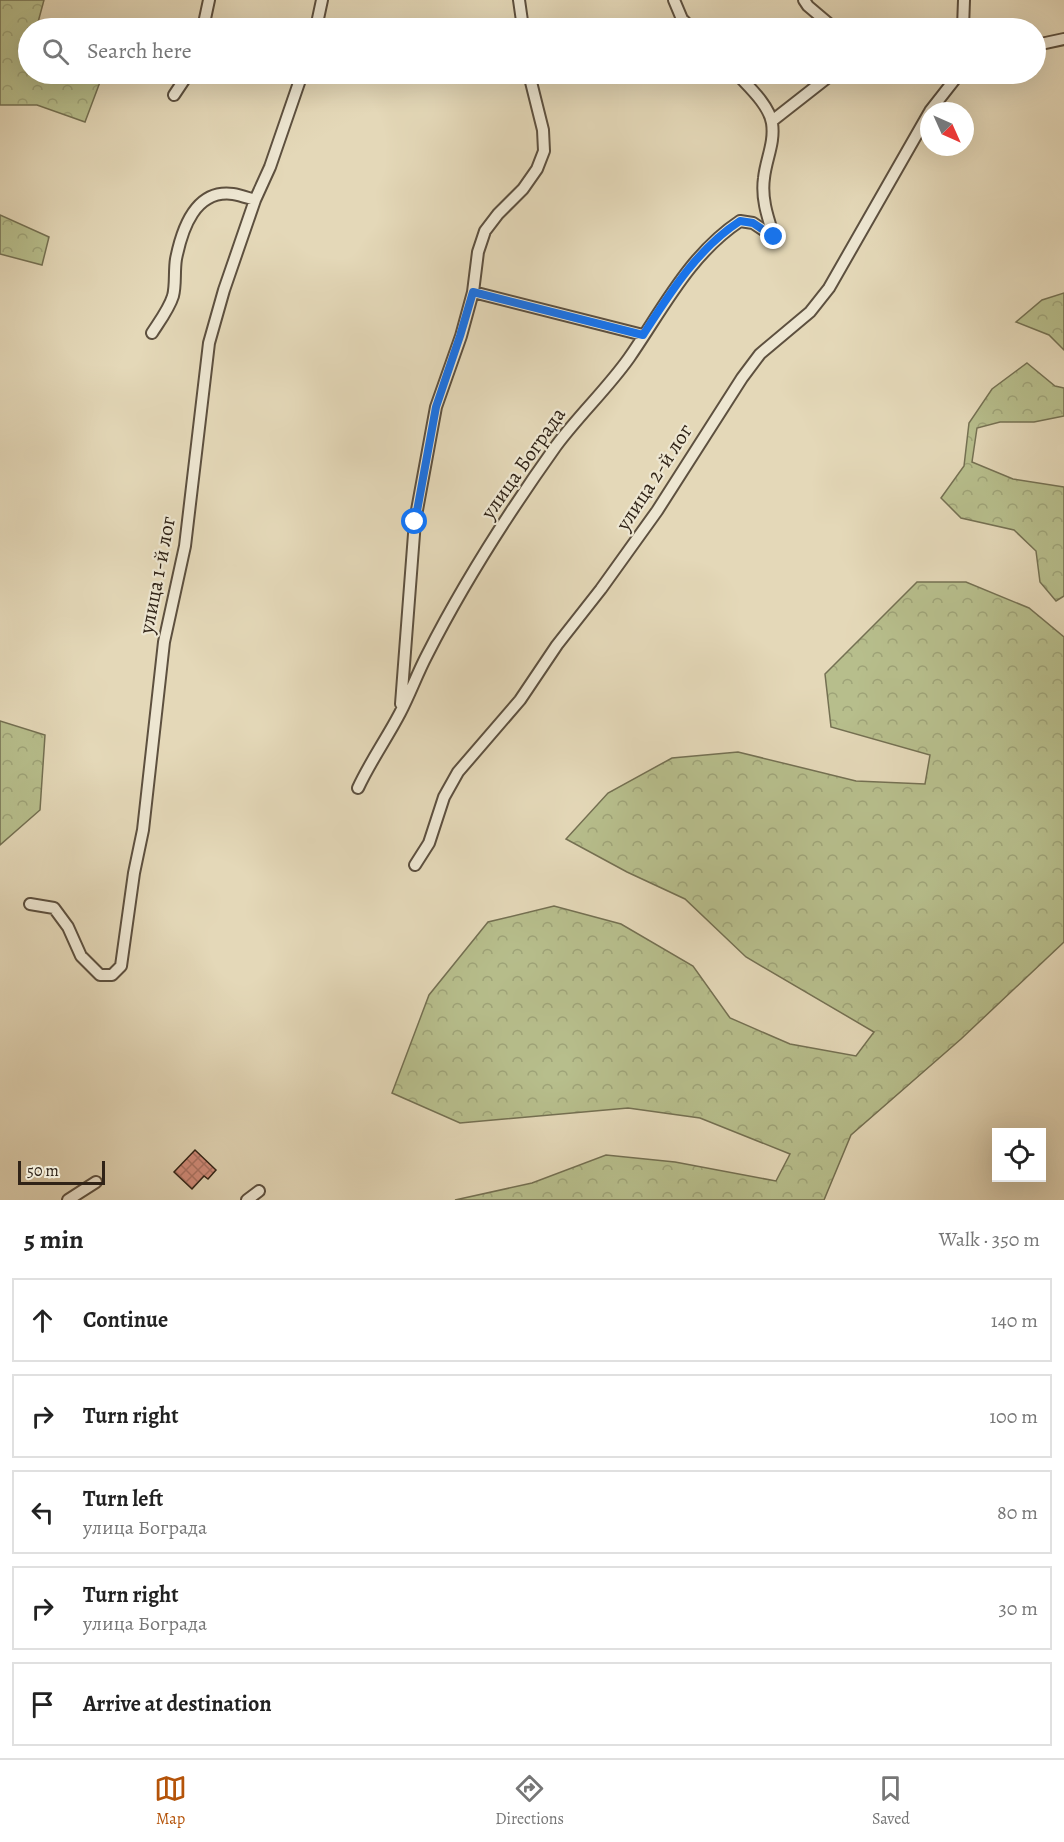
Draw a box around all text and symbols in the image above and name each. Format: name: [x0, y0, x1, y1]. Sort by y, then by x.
search box: [18, 18, 1046, 84]
icon: search: [39, 35, 72, 68]
text: Search here: [87, 36, 192, 66]
north arrow: [920, 102, 974, 156]
route end: [760, 223, 786, 249]
street label: улица Бограда: [474, 401, 572, 525]
street label: улица 2-й лог: [608, 418, 699, 537]
route start: [401, 508, 427, 534]
street label: улица 1-й лог: [132, 514, 182, 637]
map controls: [992, 1128, 1046, 1182]
button: locate: [992, 1128, 1046, 1182]
scale bar: [18, 1158, 105, 1186]
text: 50 m: [27, 1160, 59, 1182]
text: 5 min: [24, 1222, 84, 1257]
text: Walk · 350 m: [939, 1226, 1040, 1253]
icon: ahead: [26, 1304, 59, 1337]
text: Continue: [83, 1305, 168, 1335]
text: 140 m: [991, 1307, 1038, 1334]
icon: right: [26, 1400, 59, 1433]
text: Turn right: [83, 1401, 179, 1431]
text: 100 m: [989, 1403, 1038, 1430]
text: Turn left: [83, 1484, 163, 1514]
icon: left: [26, 1496, 59, 1529]
text: 80 m: [997, 1499, 1038, 1526]
text: улица Бограда: [83, 1514, 207, 1541]
text: Turn right: [83, 1580, 179, 1610]
icon: right: [26, 1592, 59, 1625]
text: 30 m: [998, 1595, 1038, 1622]
text: улица Бограда: [83, 1610, 207, 1637]
icon: arrive: [26, 1688, 59, 1721]
text: Arrive at destination: [83, 1689, 272, 1719]
tab: Map: [154, 1772, 187, 1830]
tab: Directions: [495, 1772, 564, 1830]
tab: Saved: [872, 1772, 910, 1830]

